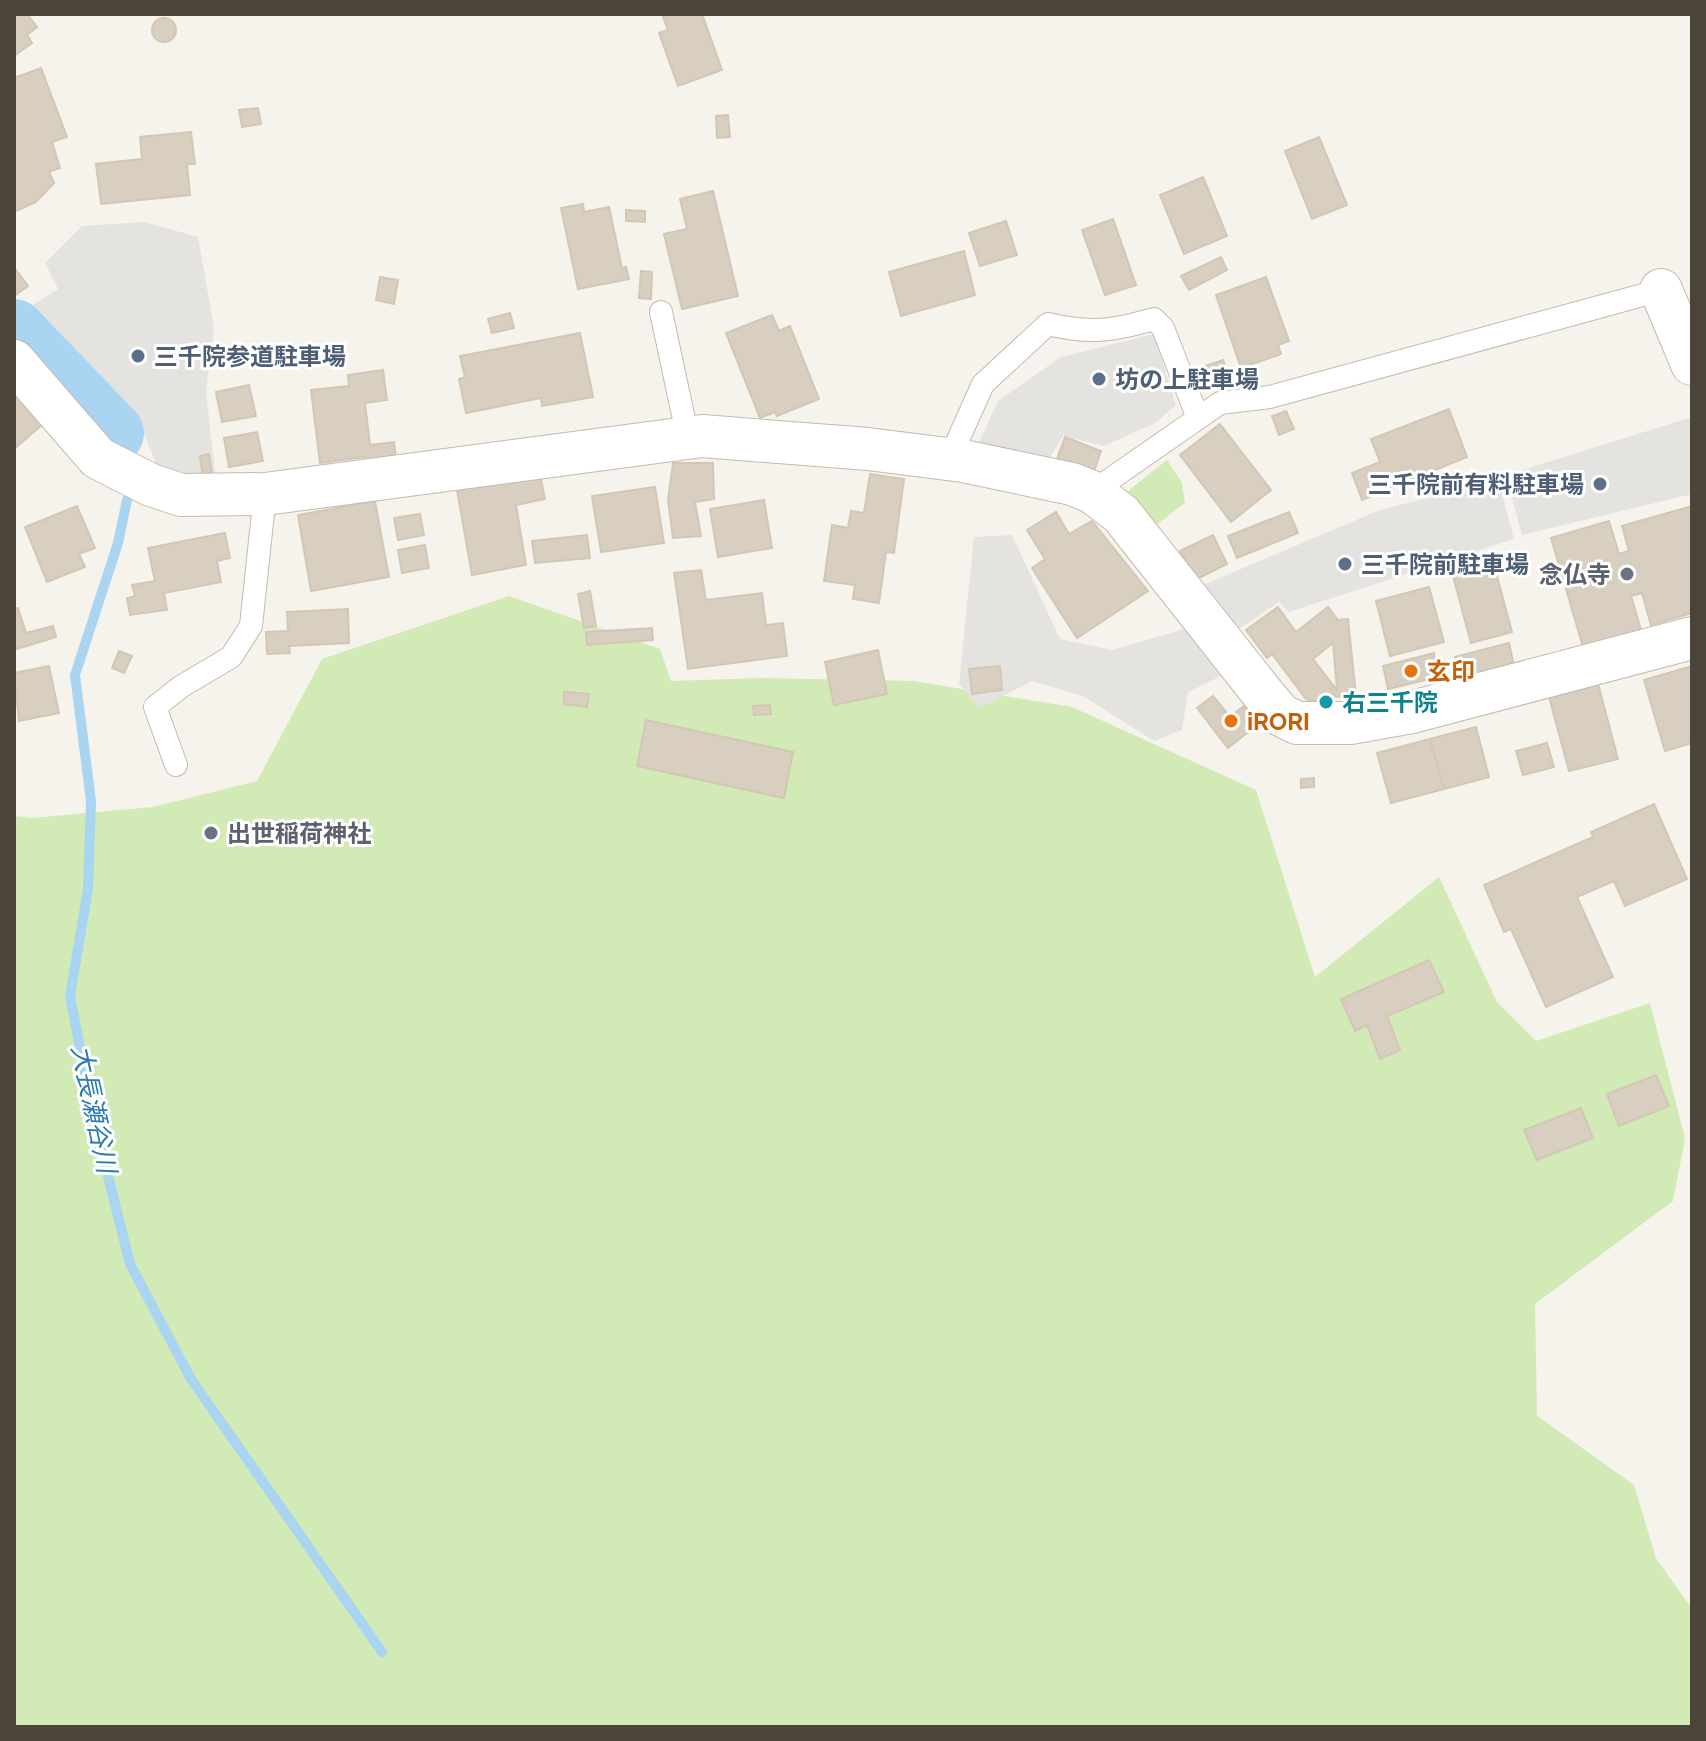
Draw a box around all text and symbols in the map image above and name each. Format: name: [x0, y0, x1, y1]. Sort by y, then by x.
place label: 三千院参道駐車場: [154, 342, 346, 371]
marker: 三千院参道駐車場: [129, 347, 147, 365]
place label: 坊の上駐車場: [1115, 365, 1259, 394]
marker: 坊の上駐車場: [1090, 370, 1108, 388]
place label: 三千院前有料駐車場: [1368, 470, 1584, 499]
marker: 三千院前有料駐車場: [1591, 475, 1609, 493]
place label: 三千院前駐車場: [1361, 550, 1529, 579]
marker: 三千院前駐車場: [1336, 555, 1354, 573]
place label: 念仏寺: [1539, 560, 1611, 589]
marker: 念仏寺: [1618, 565, 1636, 583]
place label: 玄印: [1427, 657, 1475, 686]
marker: 玄印: [1402, 662, 1420, 680]
place label: 右三千院: [1342, 688, 1438, 717]
marker: 右三千院: [1317, 693, 1335, 711]
place label: iRORI: [1247, 707, 1310, 736]
marker: iRORI: [1222, 712, 1240, 730]
place label: 出世稲荷神社: [227, 819, 371, 848]
marker: 出世稲荷神社: [202, 824, 220, 842]
water label: 大長瀬谷川: [66, 1042, 123, 1179]

